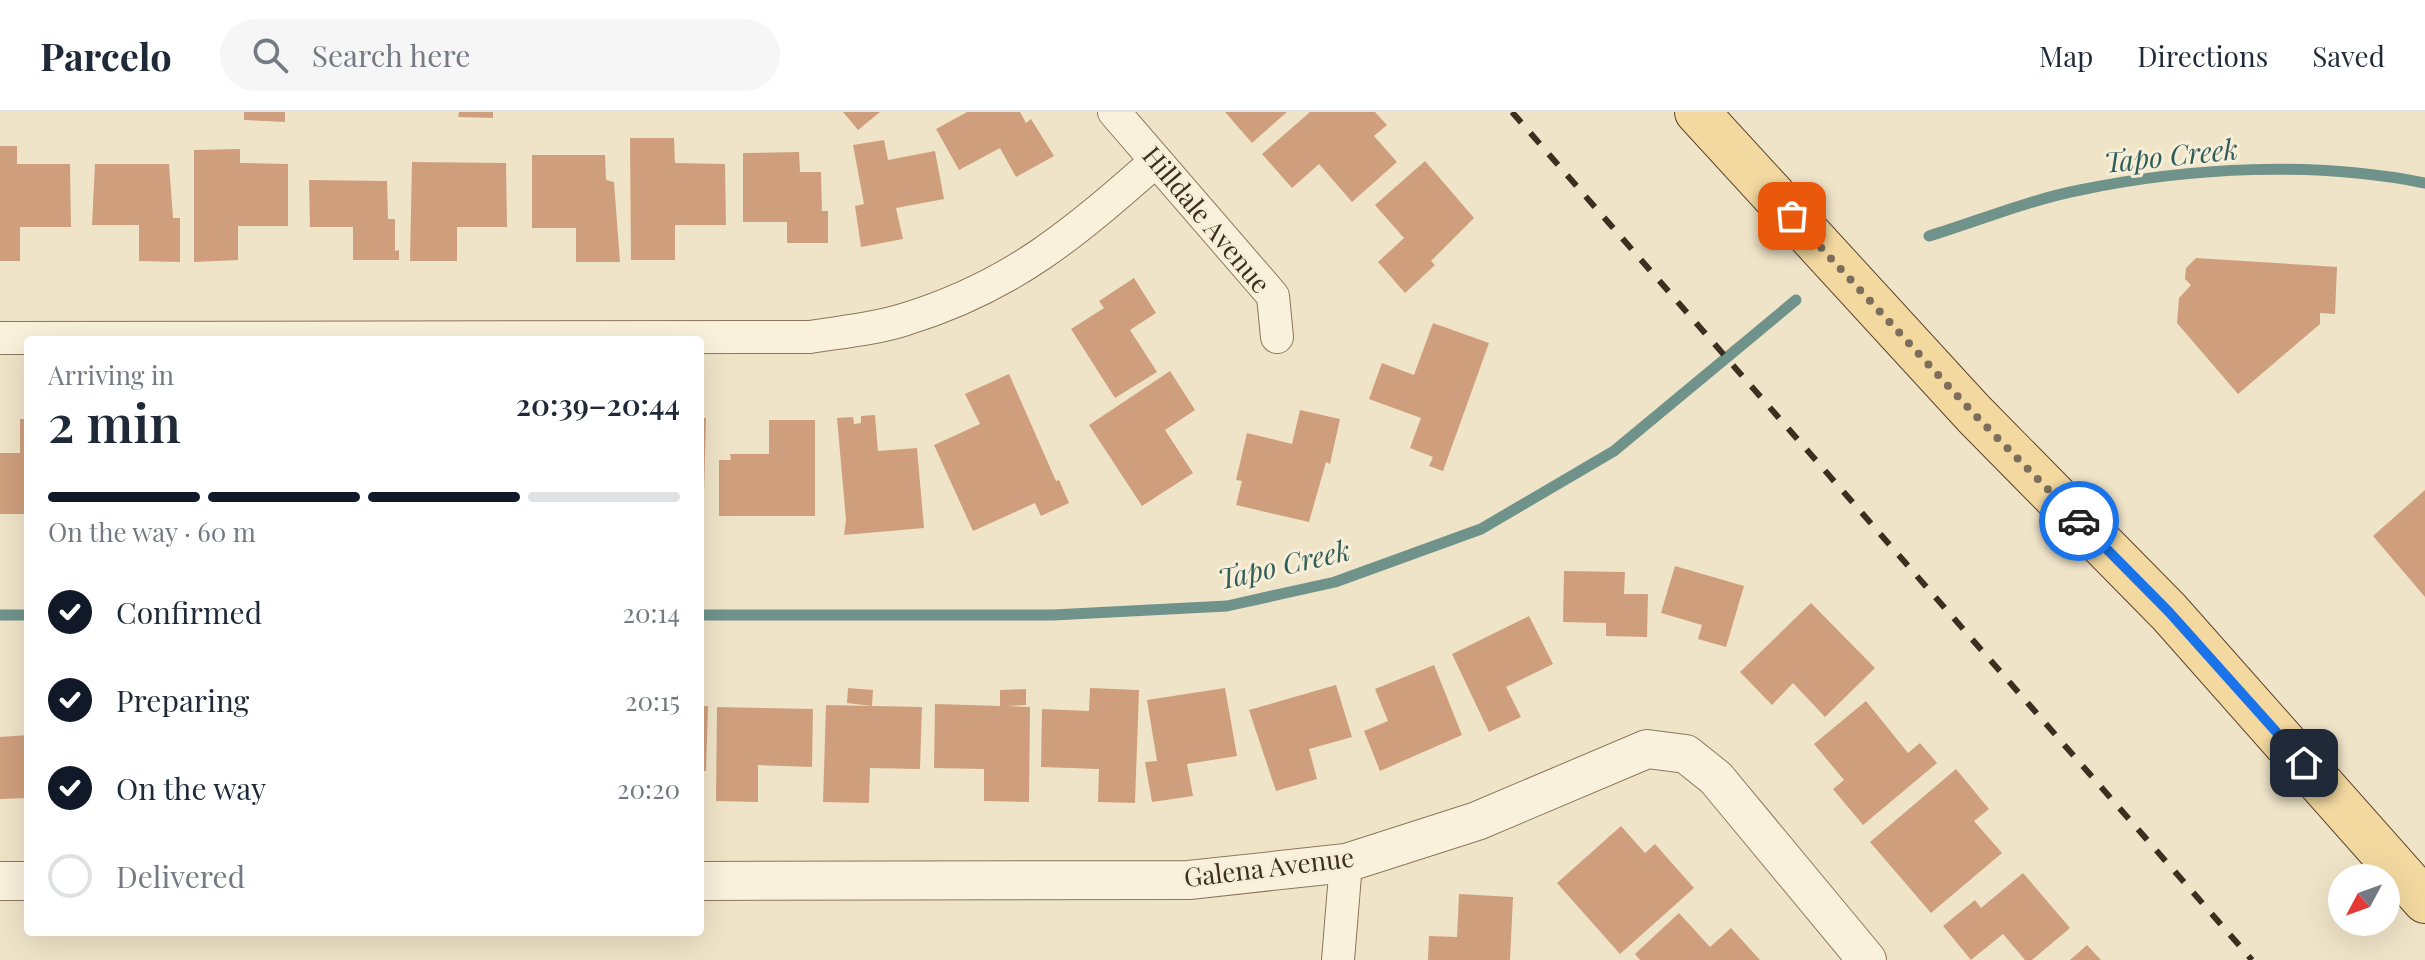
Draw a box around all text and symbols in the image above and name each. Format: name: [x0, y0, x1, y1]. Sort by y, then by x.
search box: [220, 19, 780, 91]
text: Parcelo: [40, 30, 172, 81]
icon: search: [248, 33, 292, 77]
text: Search here: [312, 35, 470, 75]
text: Map: [2039, 37, 2093, 74]
text: Directions: [2137, 37, 2268, 74]
text: Saved: [2312, 37, 2385, 74]
water label: Tapo Creek: [2102, 129, 2240, 180]
street label: Hilldale Avenue: [1135, 138, 1279, 300]
pin: [1758, 182, 1826, 250]
icon: bag: [1770, 194, 1814, 238]
text: Arriving in: [48, 357, 174, 392]
text: 20:39–20:44: [516, 384, 680, 424]
text: 2 min: [48, 387, 181, 456]
courier: [2039, 481, 2119, 561]
icon: car: [2057, 499, 2101, 543]
text: On the way · 60 m: [48, 514, 256, 549]
water label: Tapo Creek: [1214, 530, 1353, 597]
icon: check: [48, 590, 92, 634]
text: Confirmed: [116, 592, 262, 632]
text: 20:14: [623, 595, 680, 630]
icon: check: [48, 678, 92, 722]
text: Preparing: [116, 680, 249, 720]
text: 20:15: [625, 683, 680, 718]
pin: [2270, 729, 2338, 797]
icon: home: [2282, 741, 2326, 785]
icon: check: [48, 766, 92, 810]
text: On the way: [116, 768, 266, 808]
text: 20:20: [617, 771, 680, 806]
street label: Galena Avenue: [1182, 839, 1356, 894]
text: Delivered: [116, 856, 245, 896]
north arrow: [2328, 864, 2400, 936]
map controls: [2328, 864, 2400, 936]

